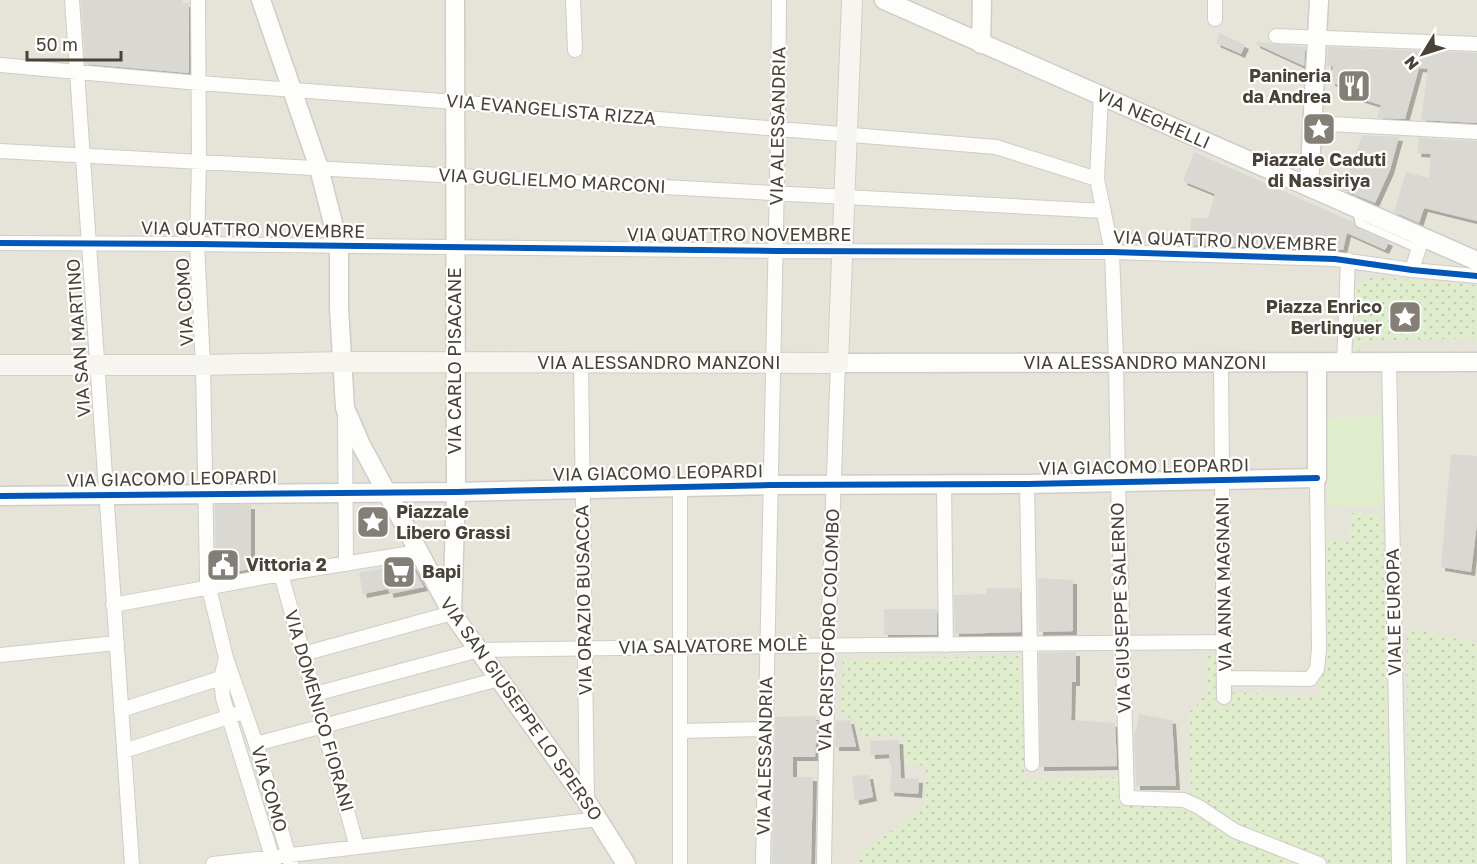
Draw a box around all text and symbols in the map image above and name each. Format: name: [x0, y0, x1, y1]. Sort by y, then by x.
scale bar: [27, 24, 122, 62]
north arrow: [1393, 24, 1453, 84]
text: 50 m: [36, 33, 78, 55]
street label: VIA ALESSANDRIA: [765, 46, 789, 206]
text: N: [1400, 52, 1423, 74]
place label: Panineria da Andrea: [1242, 64, 1331, 107]
restaurant icon: Panineria da Andrea: [1336, 68, 1372, 104]
street label: VIA NEGHELLI: [1093, 83, 1214, 153]
street label: VIA EVANGELISTA RIZZA: [445, 89, 657, 129]
place icon: Piazzale Caduti di Nassiriya: [1301, 111, 1337, 147]
place label: Piazzale Caduti di Nassiriya: [1252, 148, 1386, 191]
street label: VIA GUGLIELMO MARCONI: [438, 163, 666, 197]
street label: VIA QUATTRO NOVEMBRE: [141, 216, 365, 242]
street label: VIA QUATTRO NOVEMBRE: [627, 223, 851, 245]
street label: VIA QUATTRO NOVEMBRE: [1113, 225, 1338, 255]
street label: VIA COMO: [171, 257, 197, 347]
street label: VIA SAN MARTINO: [61, 258, 95, 418]
street label: VIA CARLO PISACANE: [443, 268, 465, 454]
place label: Piazza Enrico Berlinguer: [1266, 295, 1382, 338]
place icon: Piazza Enrico Berlinguer: [1387, 299, 1423, 335]
street label: VIA ALESSANDRO MANZONI: [537, 351, 781, 373]
street label: VIA ALESSANDRO MANZONI: [1023, 351, 1267, 373]
street label: VIA GIACOMO LEOPARDI: [1039, 453, 1249, 479]
street label: VIA GIACOMO LEOPARDI: [553, 459, 763, 485]
street label: VIA GIACOMO LEOPARDI: [67, 465, 277, 491]
street label: VIA ANNA MAGNANI: [1210, 496, 1236, 672]
place label: Piazzale Libero Grassi: [396, 500, 511, 543]
street label: VIA GIUSEPPE SALERNO: [1105, 502, 1135, 714]
place icon: Piazzale Libero Grassi: [355, 504, 391, 540]
street label: VIA ORAZIO BUSACCA: [570, 505, 596, 695]
street label: VIA CRISTOFORO COLOMBO: [813, 508, 843, 752]
public building icon: Vittoria 2: [205, 547, 241, 583]
street label: VIALE EUROPA: [1381, 548, 1405, 676]
place label: Vittoria 2: [246, 553, 327, 575]
supermarket icon: Bapi: [381, 554, 417, 590]
place label: Bapi: [422, 560, 461, 582]
street label: VIA SAN GIUSEPPE LO SPERSO: [436, 593, 608, 824]
street label: VIA DOMENICO FIORANI: [281, 607, 359, 814]
street label: VIA SALVATORE MOLÈ: [618, 632, 808, 658]
street label: VIA ALESSANDRIA: [752, 676, 776, 836]
street label: VIA COMO: [247, 743, 293, 834]

